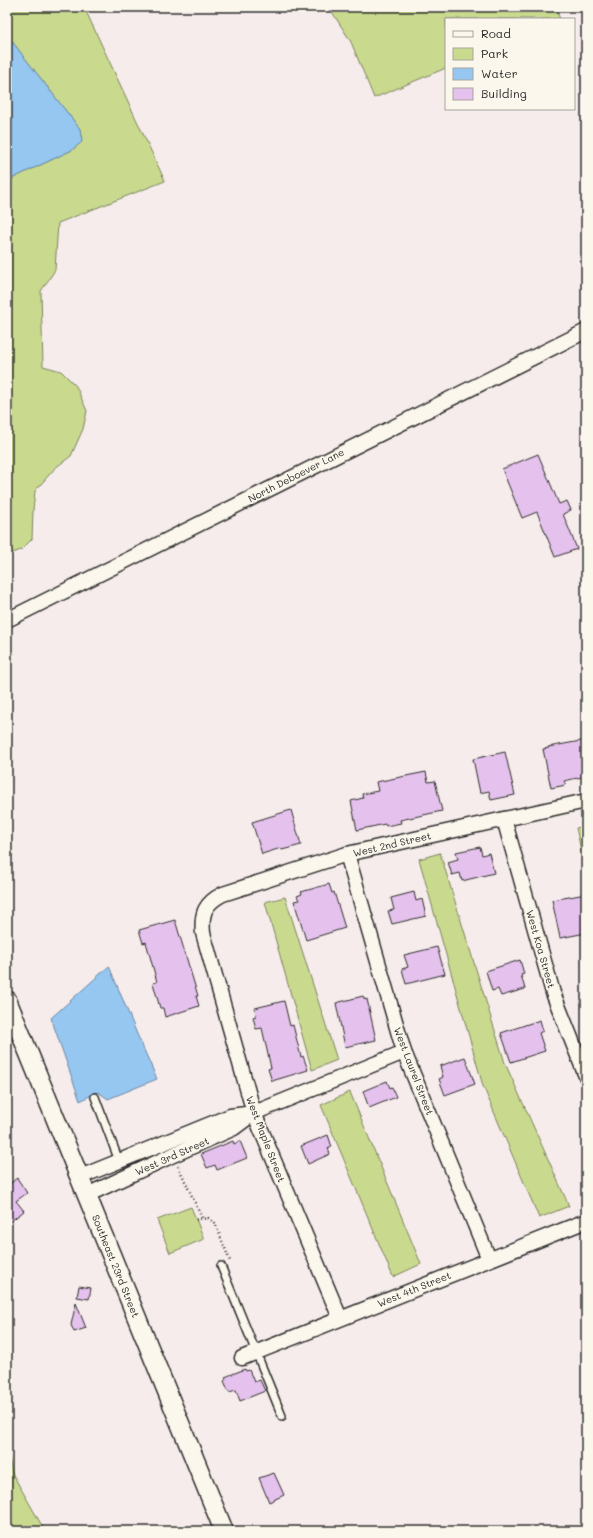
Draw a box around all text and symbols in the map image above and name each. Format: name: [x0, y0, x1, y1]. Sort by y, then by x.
legend: [445, 18, 575, 110]
text: Road: [481, 25, 511, 41]
text: Park: [481, 45, 508, 61]
text: Water: [481, 65, 518, 81]
text: Building: [481, 85, 527, 101]
street label: North Deboever Lane: [246, 445, 346, 505]
street label: West 2nd Street: [351, 828, 433, 860]
street label: West Koa Street: [523, 908, 559, 990]
street label: West Laurel Street: [391, 1025, 437, 1117]
street label: West Maple Street: [243, 1094, 289, 1184]
street label: West 3rd Street: [133, 1133, 211, 1179]
street label: Southeast 23rd Street: [89, 1212, 143, 1320]
street label: West 4th Street: [375, 1268, 453, 1310]

